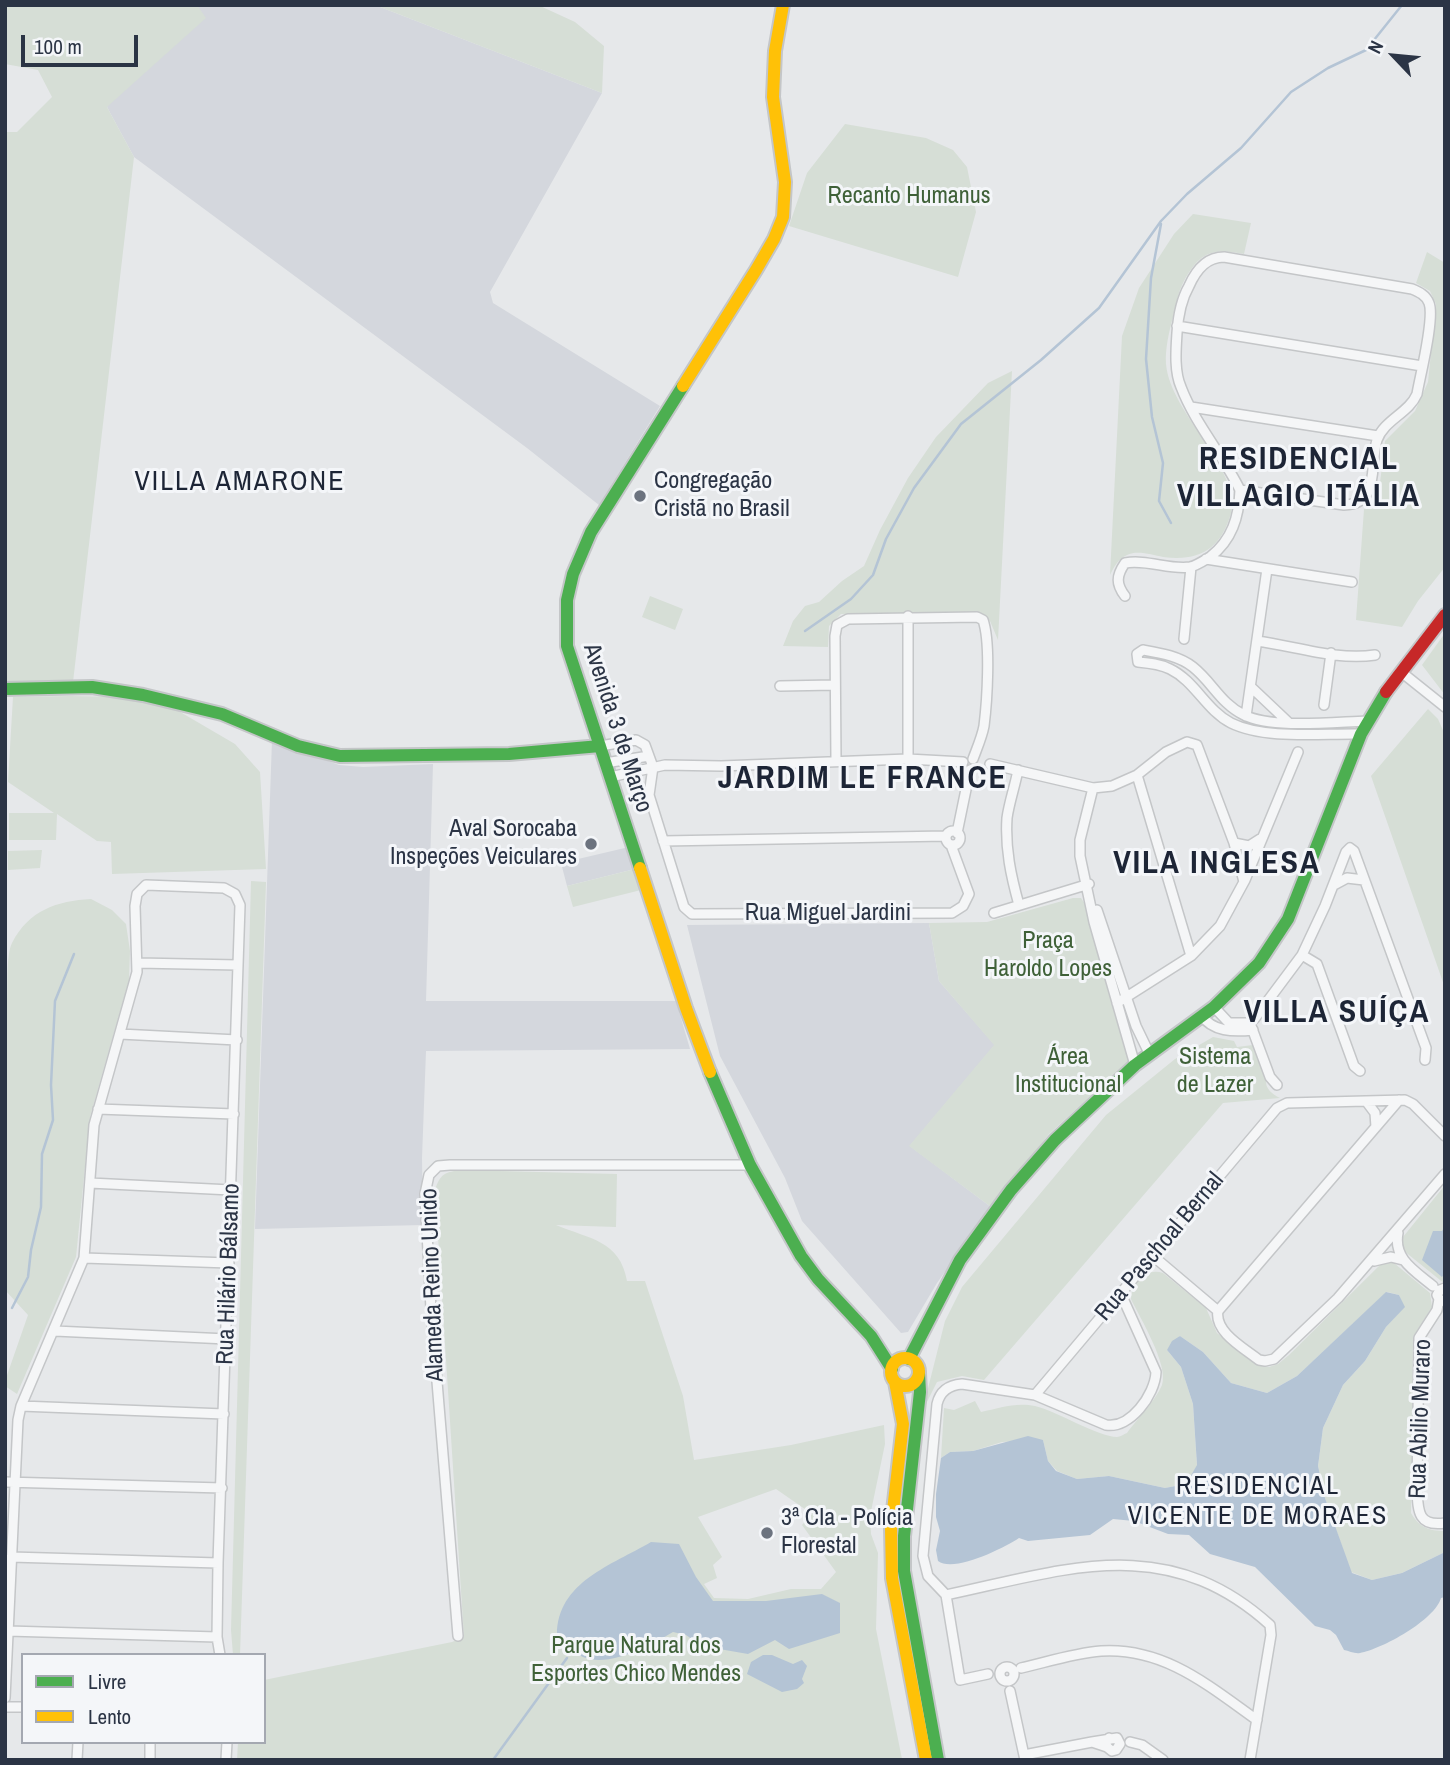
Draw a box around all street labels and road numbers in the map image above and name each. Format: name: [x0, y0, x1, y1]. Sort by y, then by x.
street label: Avenida 3 de Março: [576, 640, 658, 816]
street label: Rua Miguel Jardini: [745, 900, 911, 928]
street label: Rua Paschoal Bernal: [1090, 1167, 1230, 1327]
street label: Rua Hilário Bálsamo: [211, 1183, 247, 1365]
street label: Alameda Reino Unido: [415, 1188, 451, 1382]
street label: Rua Abilio Muraro: [1404, 1339, 1438, 1499]

